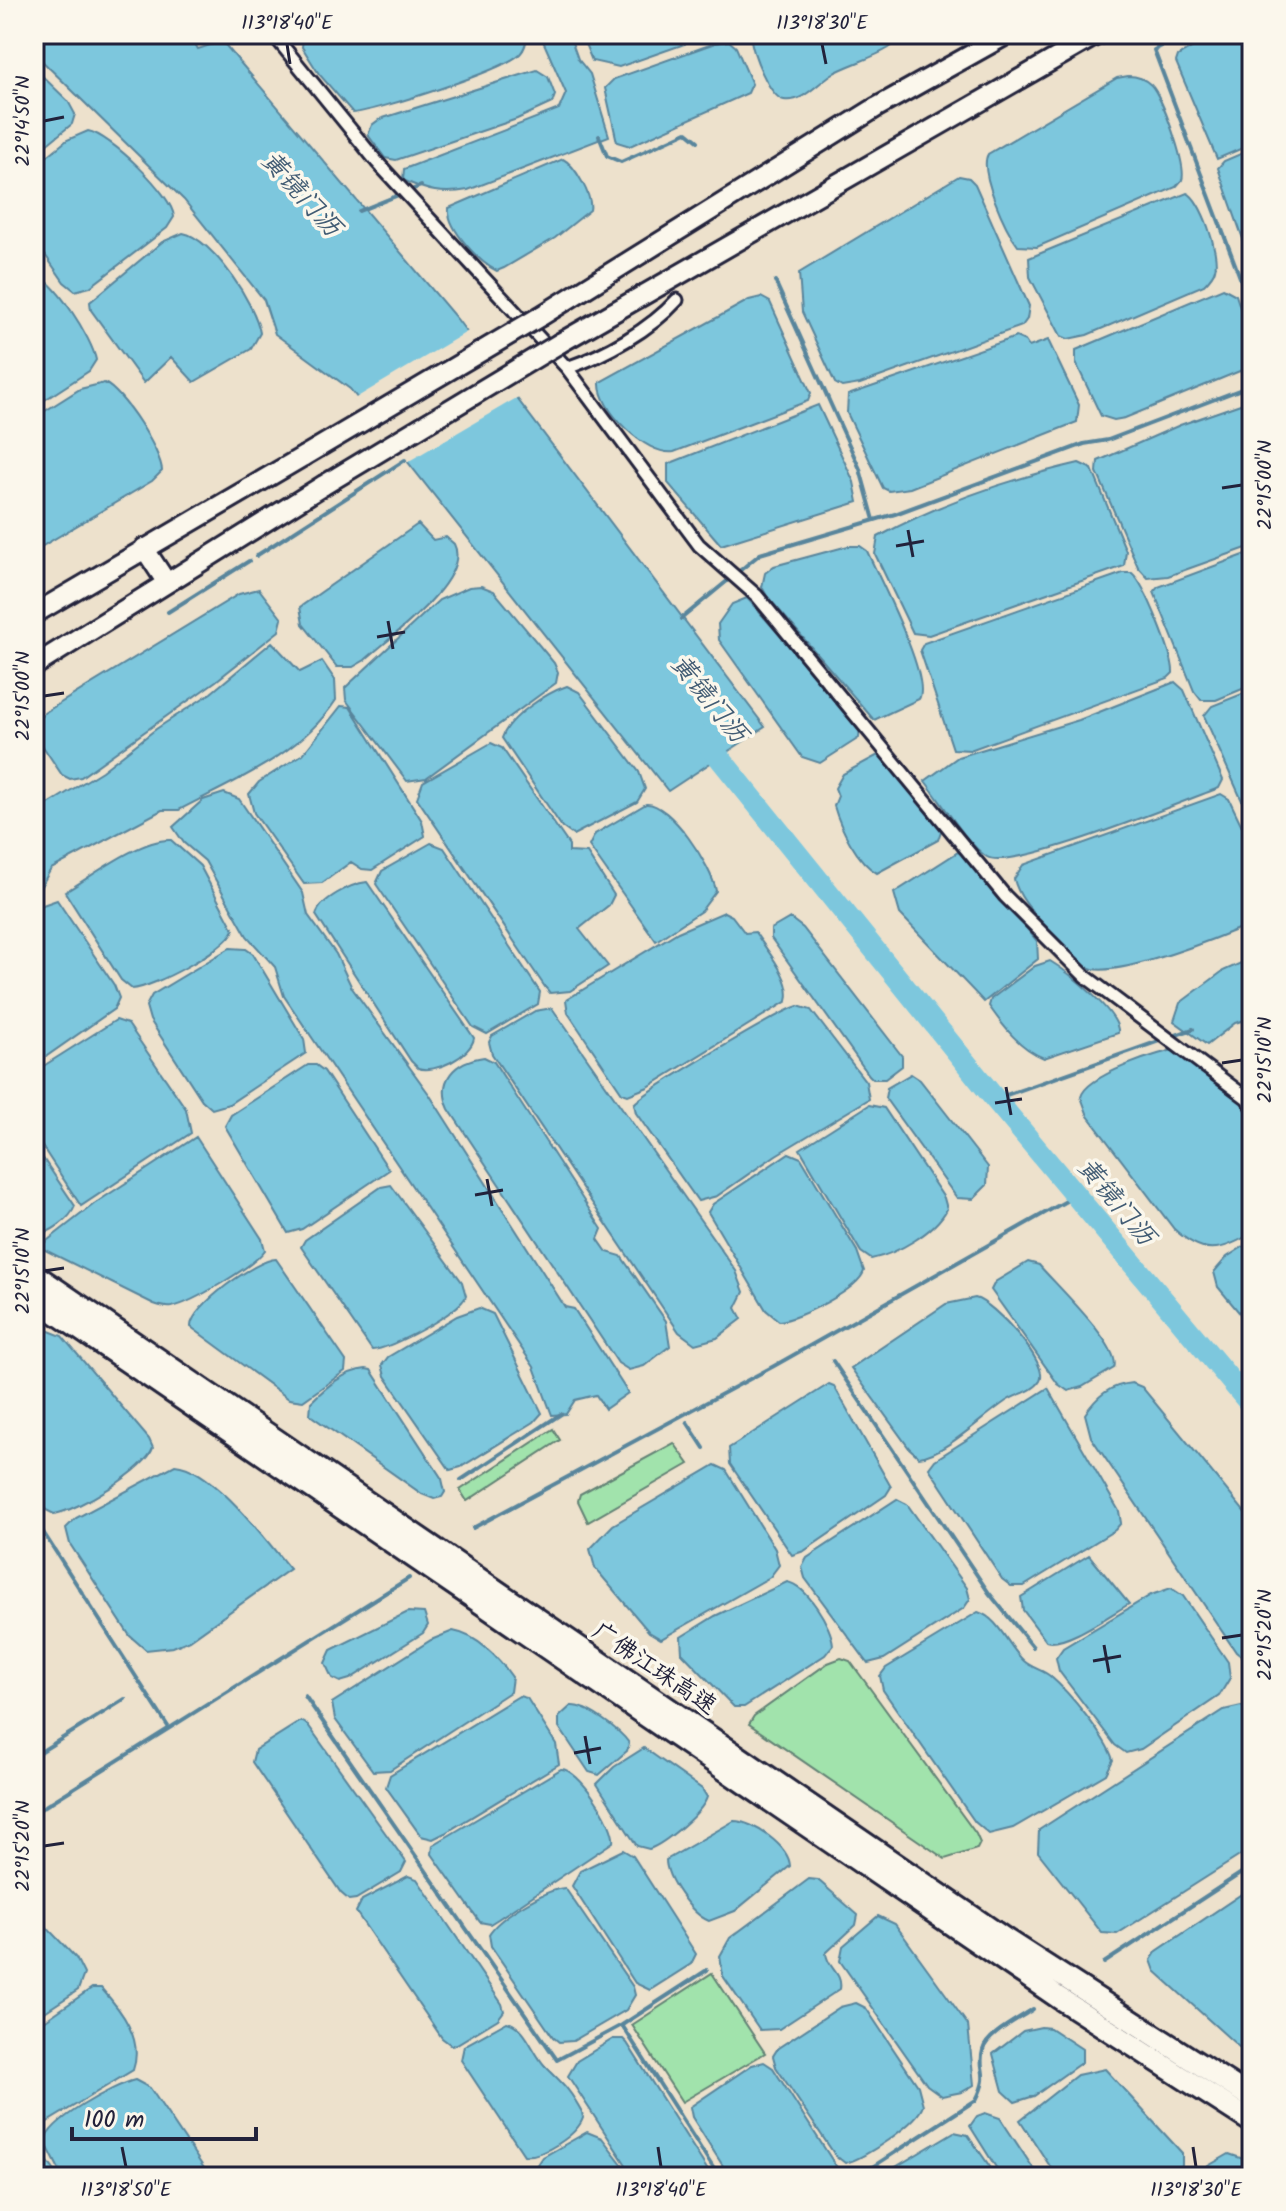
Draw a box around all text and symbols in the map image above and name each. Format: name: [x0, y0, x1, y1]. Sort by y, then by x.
text: 113°18'40"E: [241, 8, 334, 40]
text: 113°18'30"E: [776, 8, 869, 40]
text: 22°14'50"N: [8, 75, 40, 167]
water label: 黄镜门沥: [250, 142, 353, 249]
text: 22°15'00"N: [1250, 440, 1282, 530]
water label: 黄镜门沥: [659, 646, 759, 755]
text: 22°15'00"N: [8, 651, 40, 741]
text: 22°15'10"N: [1250, 1017, 1282, 1103]
water label: 黄镜门沥: [1066, 1149, 1167, 1258]
text: 22°15'10"N: [8, 1228, 40, 1314]
text: 22°15'20"N: [1250, 1589, 1282, 1681]
street label: 广佛江珠高速: [584, 1613, 725, 1726]
text: 22°15'20"N: [8, 1800, 40, 1892]
scale bar: [72, 2091, 256, 2141]
text: 100 m: [84, 2101, 144, 2140]
text: 113°18'50"E: [80, 2175, 173, 2207]
text: 113°18'40"E: [615, 2175, 708, 2207]
text: 113°18'30"E: [1150, 2175, 1243, 2207]

